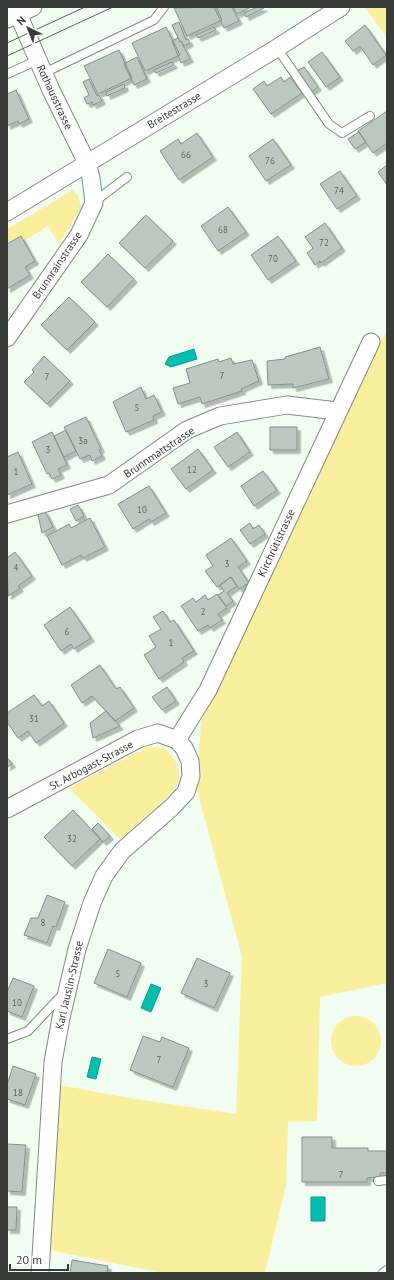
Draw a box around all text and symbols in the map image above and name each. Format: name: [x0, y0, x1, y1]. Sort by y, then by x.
north arrow: [8, 8, 48, 48]
text: N: [14, 13, 29, 28]
street label: Rothausstrasse: [34, 62, 76, 132]
street label: Breitestrasse: [145, 88, 204, 132]
house number: 66: [181, 149, 191, 160]
house number: 76: [265, 155, 275, 166]
house number: 74: [334, 185, 344, 196]
house number: 68: [218, 224, 228, 235]
street label: Brunnrainstrasse: [29, 228, 85, 302]
house number: 72: [319, 237, 329, 248]
house number: 70: [268, 253, 278, 264]
house number: 7: [220, 370, 225, 381]
house number: 7: [45, 371, 50, 382]
house number: 5: [135, 402, 140, 413]
street label: Brunnmattstrasse: [121, 423, 197, 481]
house number: 3a: [78, 435, 88, 446]
house number: 3: [46, 444, 51, 455]
house number: 12: [187, 464, 197, 475]
house number: 1: [14, 466, 19, 477]
house number: 10: [137, 504, 147, 515]
street label: Kirchrütistrasse: [254, 507, 298, 579]
house number: 3: [225, 558, 230, 569]
house number: 4: [14, 562, 19, 573]
house number: 2: [201, 606, 206, 617]
house number: 6: [65, 626, 70, 637]
house number: 1: [169, 637, 174, 648]
house number: 31: [29, 713, 39, 724]
street label: St. Arbogast-Strasse: [47, 737, 136, 793]
house number: 32: [67, 833, 77, 844]
house number: 8: [41, 917, 46, 928]
street label: Karl Jauslin-Strasse: [52, 939, 86, 1031]
house number: 5: [116, 968, 121, 979]
house number: 3: [204, 978, 209, 989]
house number: 10: [12, 997, 22, 1008]
house number: 7: [157, 1054, 162, 1065]
house number: 18: [13, 1087, 23, 1098]
house number: 7: [339, 1169, 344, 1180]
scale bar: [10, 1246, 68, 1272]
text: 20 m: [16, 1252, 42, 1267]

